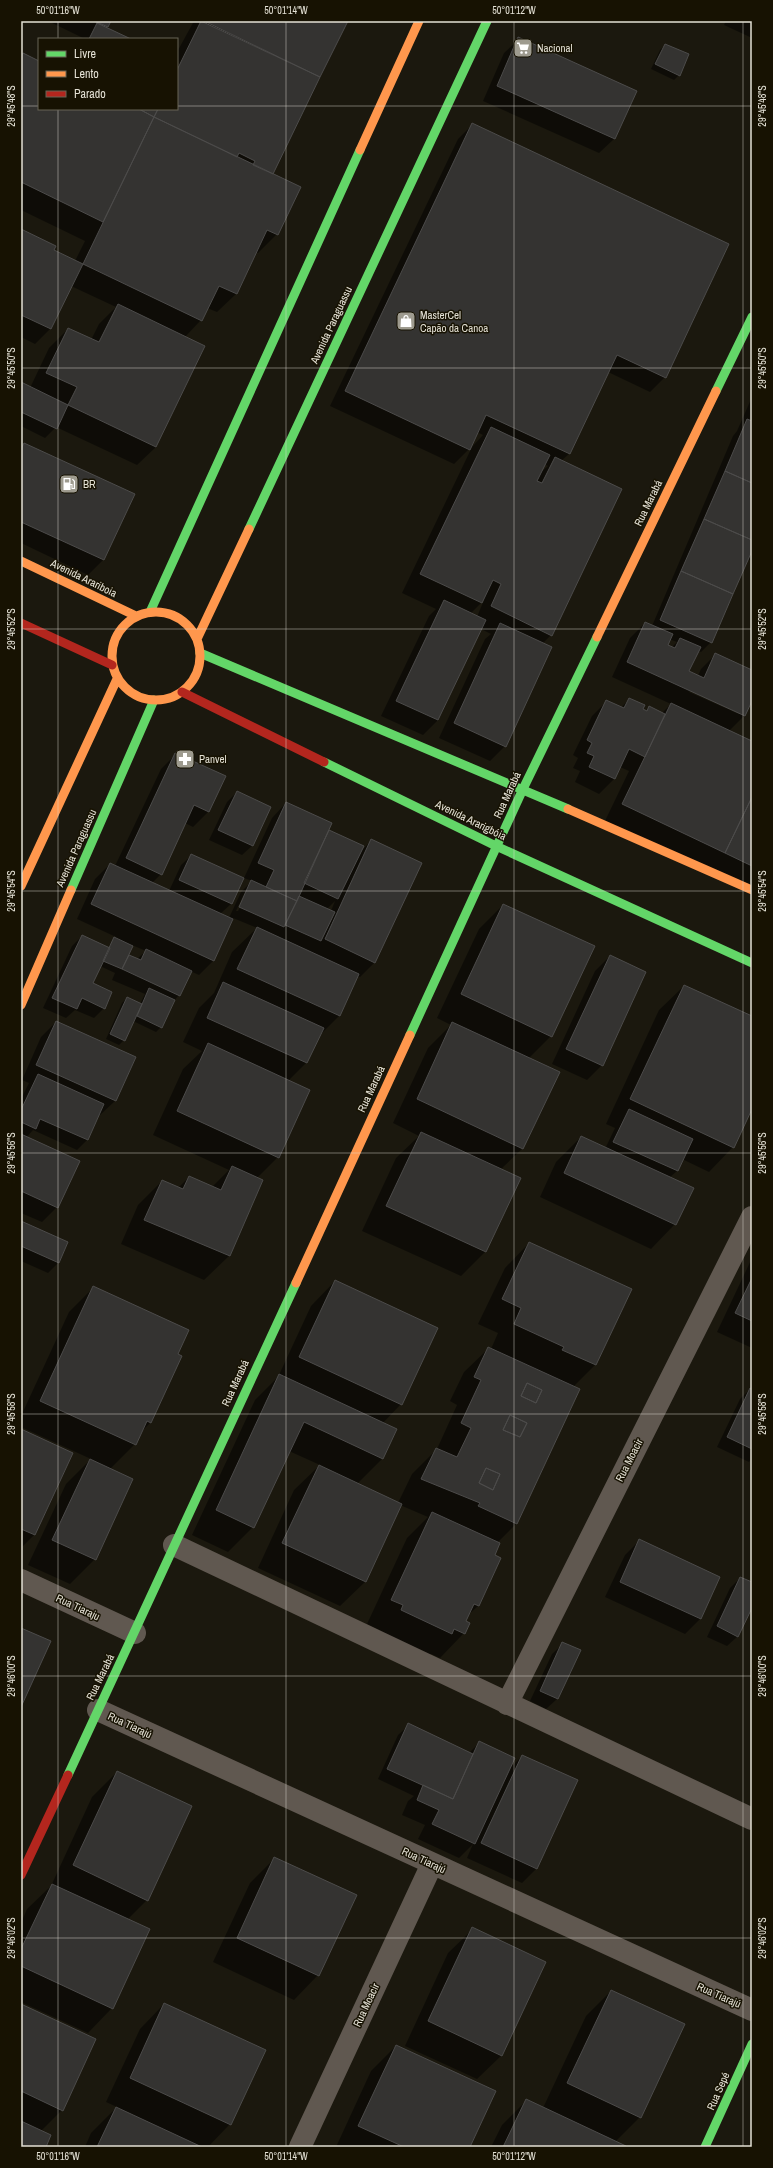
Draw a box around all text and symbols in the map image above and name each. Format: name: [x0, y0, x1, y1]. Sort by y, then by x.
text: 50°01'16"W: [36, 4, 80, 17]
text: 50°01'14"W: [264, 4, 308, 17]
text: 50°01'12"W: [492, 4, 536, 17]
supermarket icon: Nacional: [512, 37, 534, 59]
legend: [38, 38, 178, 110]
place label: Nacional: [537, 41, 573, 55]
text: Livre: [74, 46, 96, 62]
text: Lento: [74, 66, 99, 82]
text: 29°45'48"S: [5, 85, 18, 127]
text: 29°45'48"S: [756, 85, 769, 127]
text: Parado: [74, 86, 106, 102]
street label: Avenida Paraguassu: [307, 284, 355, 367]
place label: MasterCel Capão da Canoa: [420, 308, 488, 335]
shop icon: MasterCel Capão da Canoa: [395, 310, 417, 332]
text: 29°45'50"S: [5, 347, 18, 389]
text: 29°45'50"S: [756, 347, 769, 389]
fuel station icon: BR: [58, 473, 80, 495]
place label: BR: [83, 477, 96, 491]
street label: Rua Marabá: [631, 478, 665, 528]
street label: Avenida Arariboia: [48, 555, 119, 600]
text: 29°45'52"S: [5, 608, 18, 650]
text: 29°45'52"S: [756, 608, 769, 650]
pharmacy icon: Panvel: [174, 748, 196, 770]
place label: Panvel: [199, 752, 227, 766]
street label: Rua Marabá: [490, 770, 524, 820]
street label: Avenida Ararigbóia: [432, 796, 509, 843]
street label: Avenida Paraguassu: [52, 807, 99, 890]
text: 29°45'54"S: [5, 870, 18, 912]
text: 29°45'54"S: [756, 870, 769, 912]
street label: Rua Marabá: [354, 1064, 388, 1114]
text: 29°45'56"S: [5, 1132, 18, 1174]
text: 29°45'56"S: [756, 1132, 769, 1174]
street label: Rua Marabá: [218, 1358, 252, 1408]
text: 29°45'58"S: [5, 1393, 18, 1435]
text: 29°45'58"S: [756, 1393, 769, 1435]
street label: Rua Moacir: [612, 1436, 646, 1484]
street label: Rua Tiaraju: [54, 1591, 102, 1623]
street label: Rua Marabá: [83, 1652, 117, 1702]
text: 29°46'00"S: [5, 1655, 18, 1697]
text: 29°46'00"S: [756, 1655, 769, 1697]
street label: Rua Tiarajú: [106, 1709, 154, 1741]
street label: Rua Tiarajú: [400, 1844, 448, 1876]
text: 29°46'02"S: [5, 1917, 18, 1959]
text: 29°46'02"S: [756, 1917, 769, 1959]
street label: Rua Tiarajú: [695, 1979, 743, 2011]
street label: Rua Moacir: [350, 1981, 382, 2029]
street label: Rua Sepé: [703, 2070, 733, 2112]
text: 50°01'16"W: [36, 2150, 80, 2163]
text: 50°01'14"W: [264, 2150, 308, 2163]
text: 50°01'12"W: [492, 2150, 536, 2163]

